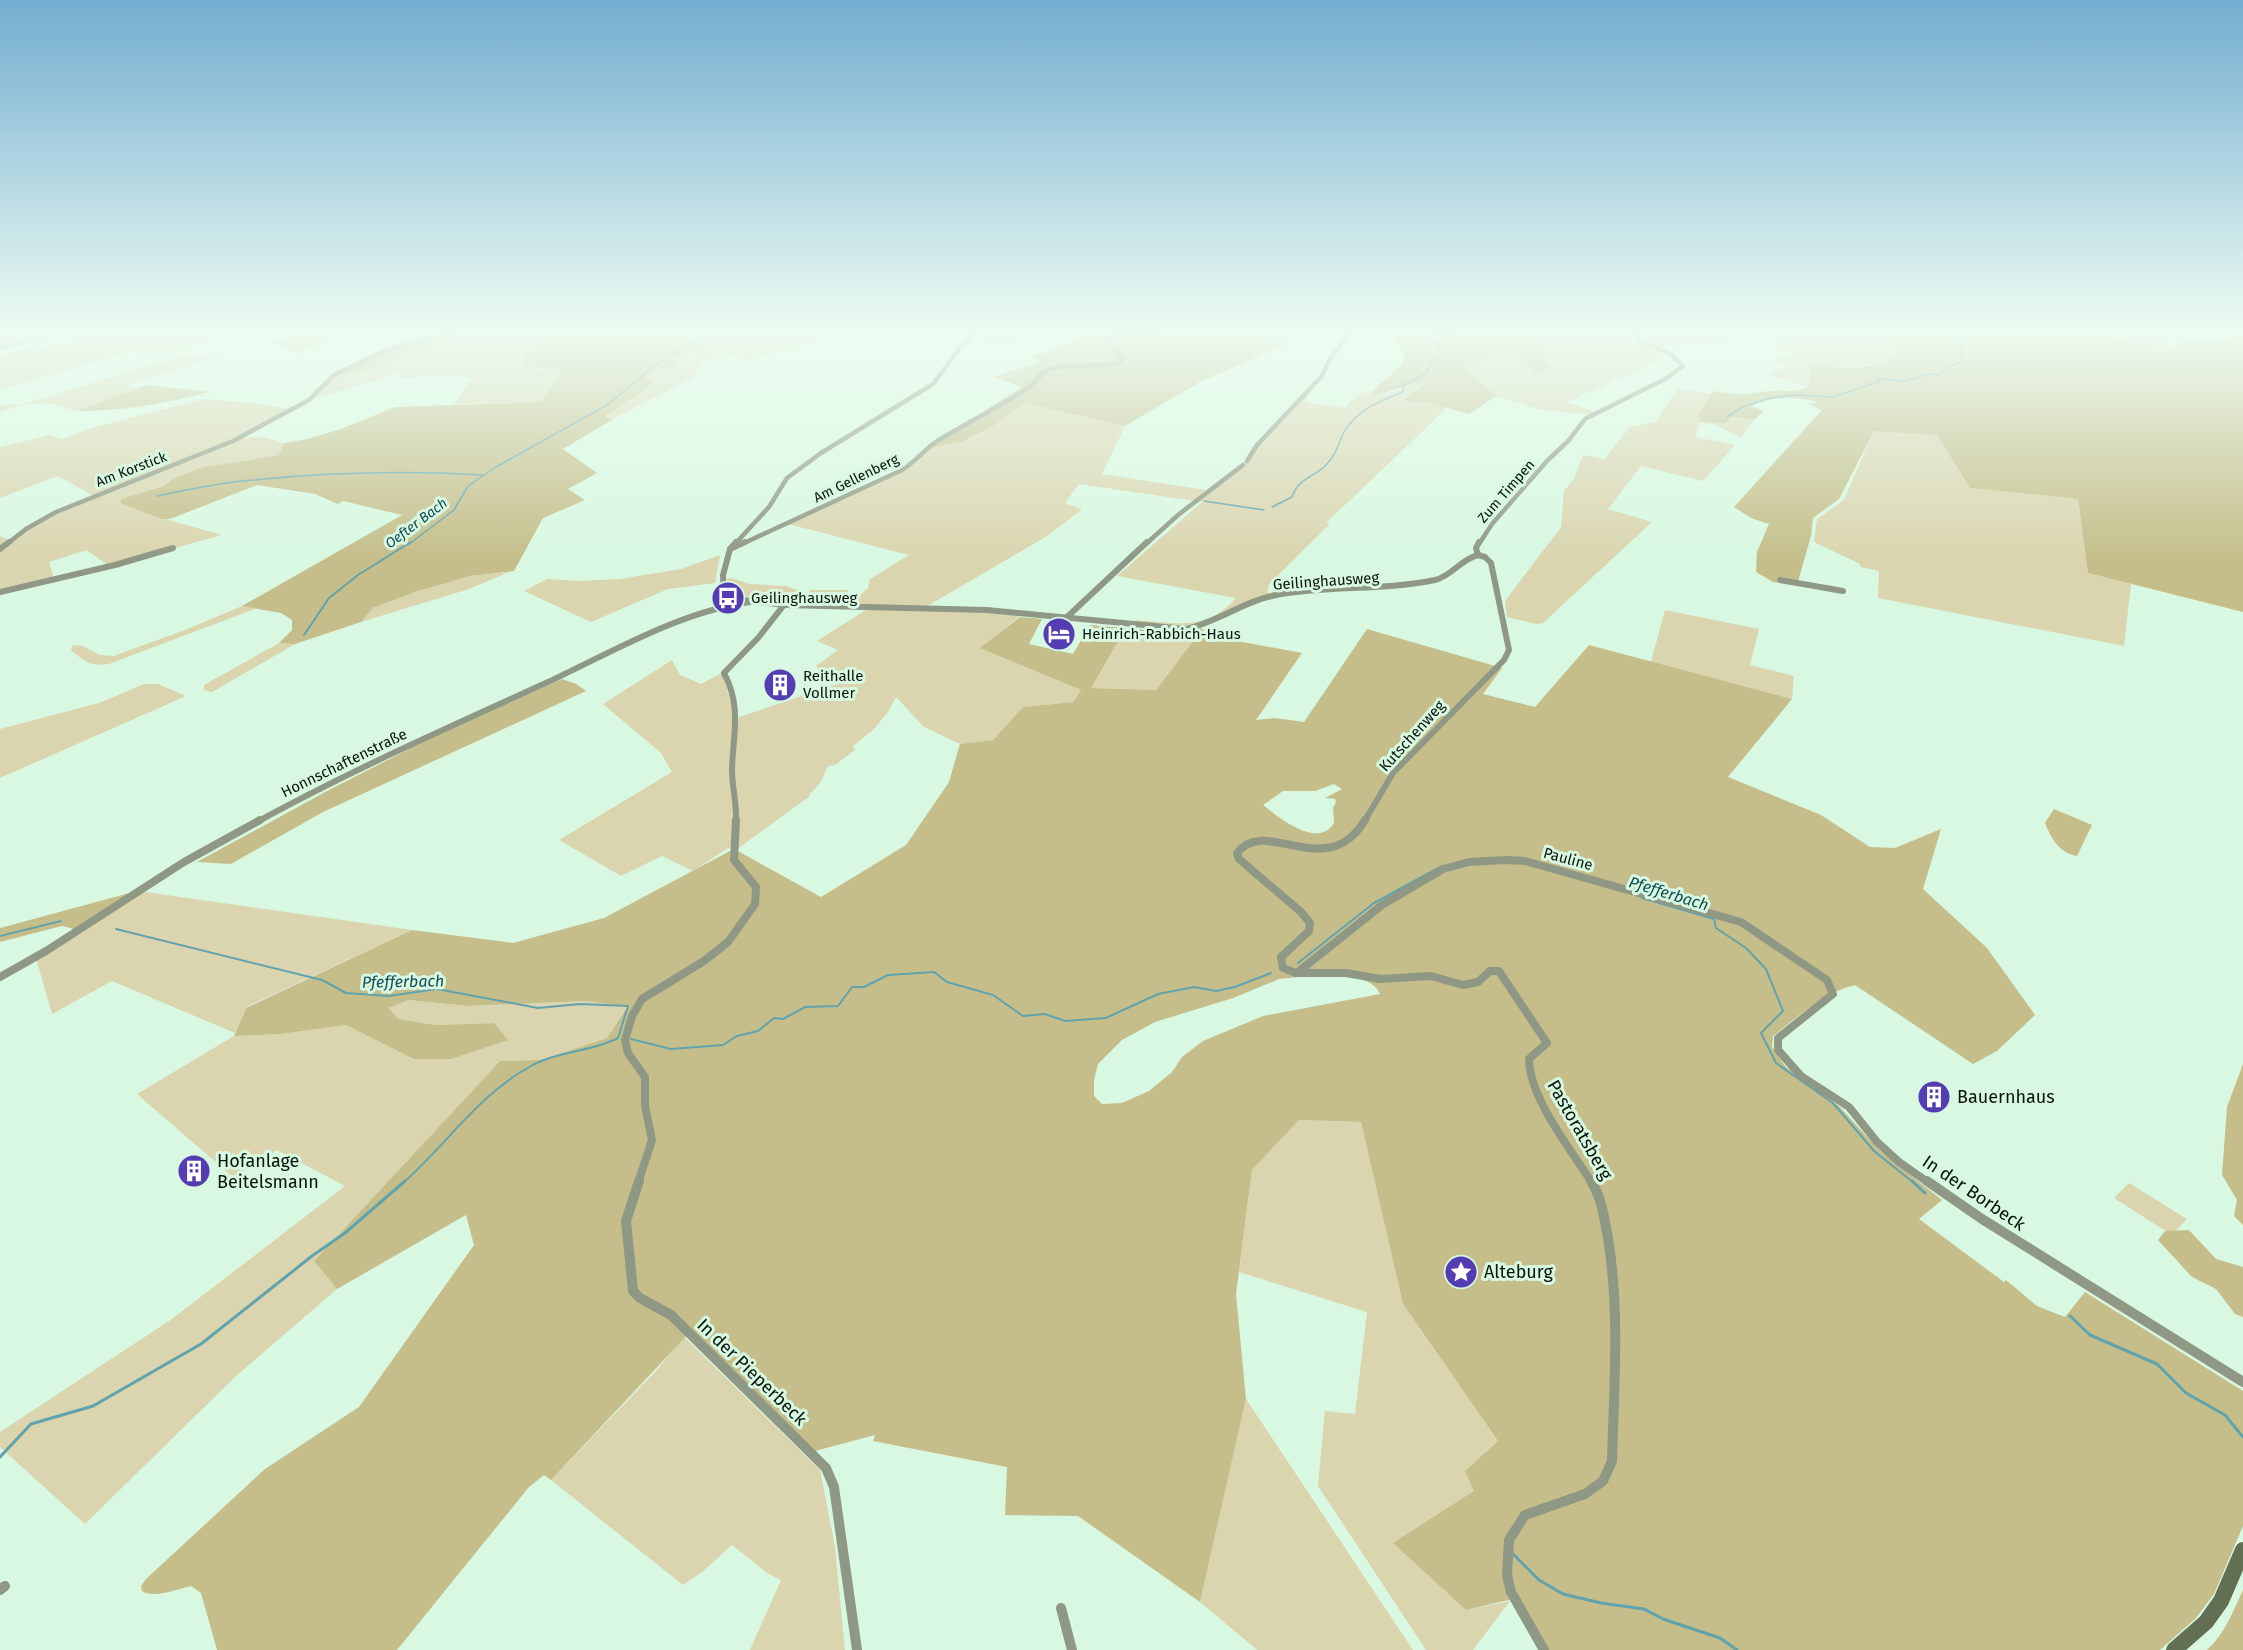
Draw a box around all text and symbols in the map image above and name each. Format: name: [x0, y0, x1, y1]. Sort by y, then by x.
street label: Am Korstick: [93, 448, 170, 491]
street label: Am Gellenberg: [811, 450, 902, 506]
street label: Zum Timpen: [1474, 456, 1538, 526]
water label: Oefter Bach: [382, 494, 451, 552]
street label: Geilinghausweg: [1272, 568, 1380, 594]
bus stop icon: Geilinghausweg: [710, 580, 746, 616]
place label: Geilinghausweg: [751, 589, 858, 607]
hotel icon: Heinrich-Rabbich-Haus: [1041, 616, 1077, 652]
place label: Heinrich-Rabbich-Haus: [1082, 625, 1241, 643]
building icon: Reithalle Vollmer: [762, 667, 798, 703]
place label: Reithalle Vollmer: [803, 667, 863, 702]
street label: Kutschenweg: [1375, 697, 1449, 775]
street label: Honnschaftenstraße: [278, 725, 410, 801]
street label: Pauline: [1541, 844, 1595, 874]
water label: Pfefferbach: [1627, 872, 1711, 915]
water label: Pfefferbach: [362, 971, 444, 992]
street label: Pastoratsberg: [1543, 1076, 1618, 1184]
building icon: Bauernhaus: [1916, 1079, 1952, 1115]
place label: Bauernhaus: [1957, 1086, 2055, 1108]
place label: Hofanlage Beitelsmann: [217, 1150, 319, 1193]
street label: In der Borbeck: [1918, 1150, 2030, 1236]
building icon: Hofanlage Beitelsmann: [176, 1153, 212, 1189]
place icon: Alteburg: [1443, 1254, 1479, 1290]
place label: Alteburg: [1484, 1261, 1553, 1283]
street label: In der Pieperbeck: [693, 1314, 812, 1430]

